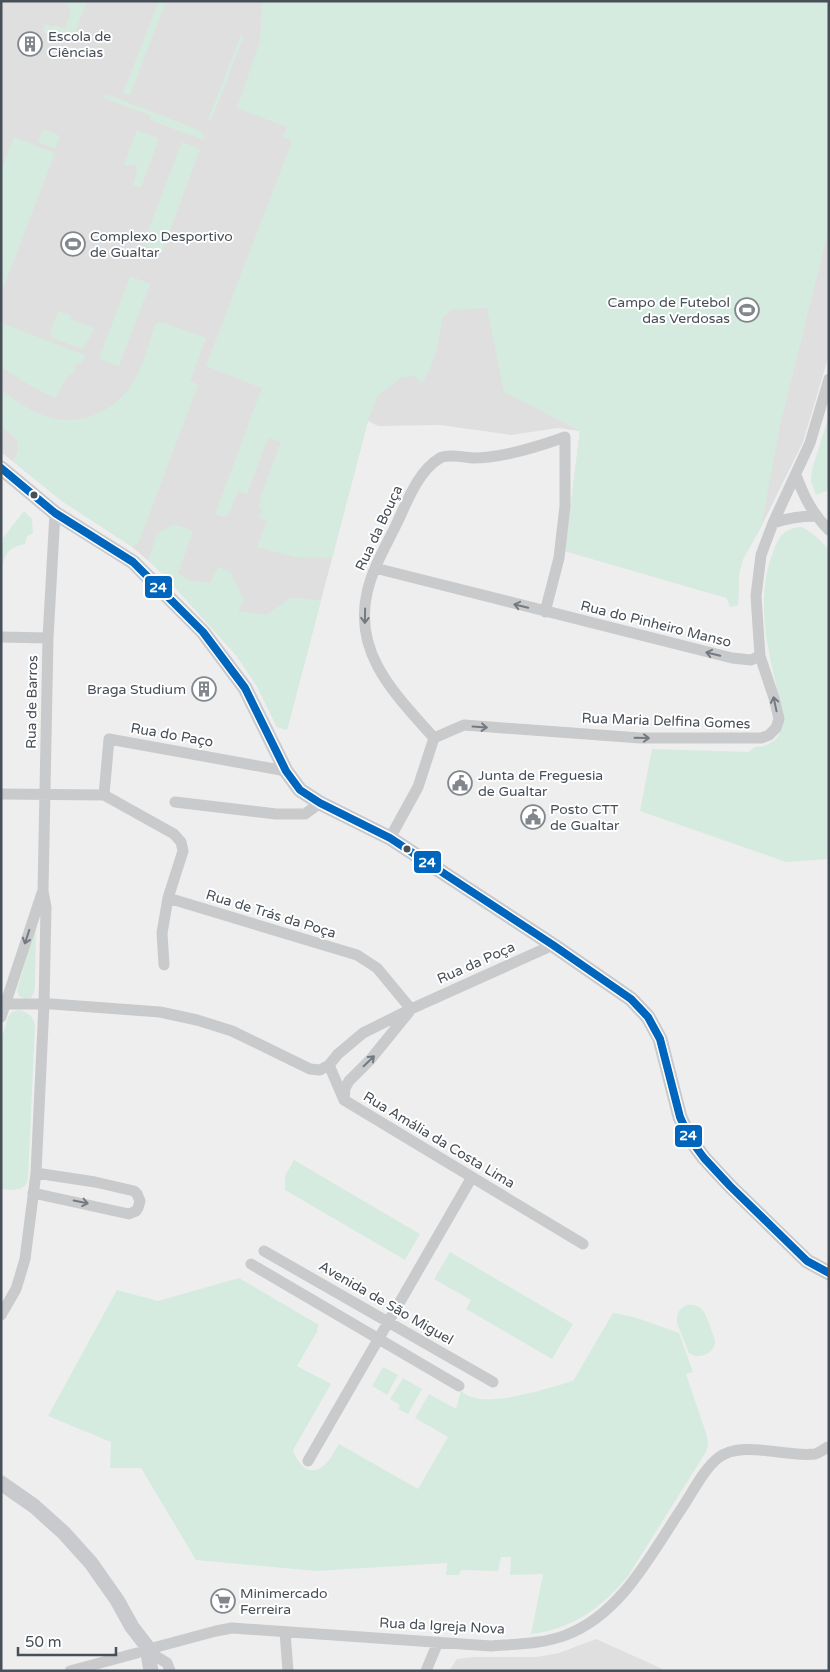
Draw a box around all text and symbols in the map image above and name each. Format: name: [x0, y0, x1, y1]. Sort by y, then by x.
place label: Escola de Ciências: [48, 28, 111, 61]
building icon: Escola de Ciências: [17, 31, 43, 57]
place label: Complexo Desportivo de Gualtar: [90, 228, 233, 261]
sports icon: Complexo Desportivo de Gualtar: [60, 231, 86, 257]
place label: Campo de Futebol das Verdosas: [608, 294, 730, 327]
sports icon: Campo de Futebol das Verdosas: [734, 297, 760, 323]
street label: Rua da Bouça: [352, 483, 406, 573]
unlabelled marker: [29, 490, 39, 500]
line badge: 24: [144, 575, 173, 599]
text: 24: [149, 579, 167, 596]
street label: Rua do Pinheiro Manso: [579, 597, 733, 651]
one-way arrow: [514, 601, 530, 610]
one-way arrow: [361, 608, 370, 624]
one-way arrow: [706, 648, 722, 658]
street label: Rua de Barros: [23, 655, 41, 749]
building icon: Braga Studium: [191, 676, 217, 702]
place label: Braga Studium: [87, 681, 186, 698]
one-way arrow: [770, 696, 780, 712]
street label: Rua Maria Delfina Gomes: [581, 710, 751, 732]
street label: Rua do Paço: [129, 719, 215, 751]
one-way arrow: [472, 722, 488, 731]
one-way arrow: [634, 733, 650, 743]
place label: Junta de Freguesia de Gualtar: [478, 767, 603, 800]
public building icon: Junta de Freguesia de Gualtar: [447, 770, 473, 796]
place label: Posto CTT de Gualtar: [550, 801, 620, 834]
public building icon: Posto CTT de Gualtar: [520, 804, 546, 830]
unlabelled marker: [402, 844, 412, 854]
line badge: 24: [413, 850, 442, 874]
text: 24: [418, 854, 436, 871]
street label: Rua de Trás da Poça: [204, 886, 338, 942]
one-way arrow: [22, 929, 32, 945]
street label: Rua da Poça: [434, 938, 518, 988]
one-way arrow: [362, 1055, 375, 1067]
street label: Rua Amália da Costa Lima: [360, 1088, 518, 1192]
line badge: 24: [674, 1124, 703, 1148]
text: 24: [679, 1127, 697, 1144]
one-way arrow: [73, 1198, 89, 1208]
street label: Avenida de São Miguel: [316, 1258, 456, 1348]
place label: Minimercado Ferreira: [240, 1585, 328, 1618]
supermarket icon: Minimercado Ferreira: [210, 1588, 236, 1614]
street label: Rua da Igreja Nova: [379, 1614, 505, 1638]
scale bar: [18, 1624, 115, 1656]
text: 50 m: [25, 1633, 62, 1651]

